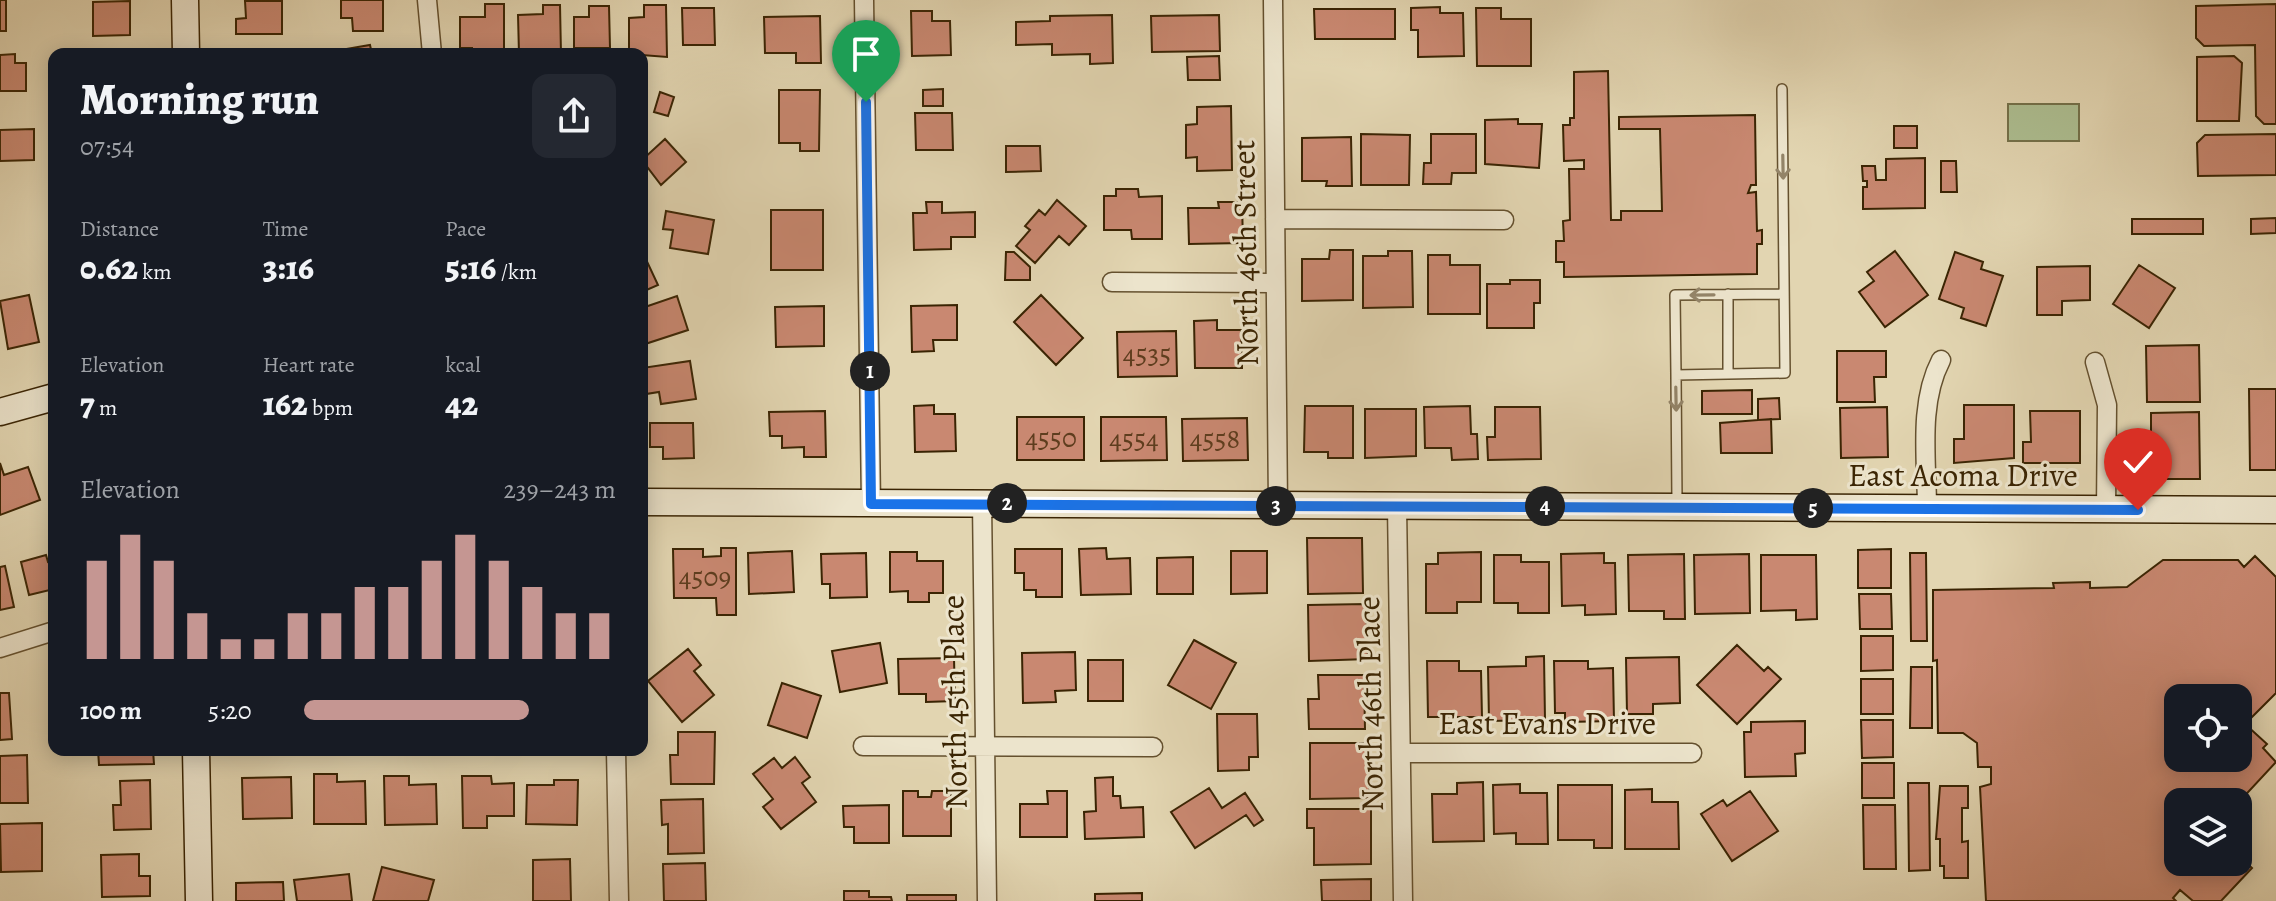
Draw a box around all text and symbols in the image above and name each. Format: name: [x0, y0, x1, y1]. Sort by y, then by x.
pin: [832, 20, 900, 102]
icon: arrive: [844, 32, 888, 76]
text: Morning run: [80, 69, 319, 129]
button: share: [532, 74, 616, 158]
text: 07:54: [80, 129, 134, 164]
street label: North 46th Street: [1221, 139, 1269, 367]
one-way arrow: [1775, 153, 1791, 180]
text: Distance: [80, 214, 159, 244]
text: Time: [263, 214, 308, 244]
text: Pace: [445, 214, 486, 244]
text: 0.62: [80, 244, 138, 291]
text: 3:16: [263, 244, 314, 291]
text: 5:16: [445, 244, 496, 291]
text: km: [138, 257, 172, 287]
text: /km: [496, 257, 537, 287]
one-way arrow: [1689, 287, 1716, 302]
house number: 4535: [1123, 335, 1171, 373]
text: Elevation: [80, 350, 164, 380]
text: Heart rate: [263, 350, 355, 380]
text: kcal: [445, 350, 481, 380]
pin: 1: [850, 351, 890, 391]
text: 1: [866, 356, 874, 386]
text: 7: [80, 380, 95, 427]
text: 162: [263, 380, 308, 427]
text: 42: [445, 380, 478, 427]
one-way arrow: [1668, 385, 1684, 412]
text: m: [95, 393, 117, 423]
text: bpm: [308, 393, 353, 423]
house number: 4550: [1025, 419, 1077, 457]
house number: 4554: [1109, 420, 1159, 458]
house number: 4558: [1190, 420, 1240, 458]
pin: [2104, 428, 2172, 510]
icon: check: [2116, 440, 2160, 484]
street label: East Acoma Drive: [1848, 453, 2078, 497]
text: Elevation: [80, 472, 180, 507]
text: 239–243 m: [503, 472, 616, 507]
pin: 2: [987, 483, 1027, 523]
pin: 3: [1256, 486, 1296, 526]
pin: 4: [1525, 486, 1565, 526]
text: 2: [1002, 488, 1012, 518]
pin: 5: [1793, 488, 1833, 528]
text: 3: [1271, 491, 1281, 521]
text: 4: [1540, 491, 1550, 521]
text: 5: [1808, 493, 1818, 523]
house number: 4509: [679, 558, 731, 596]
street label: North 45th Place: [930, 594, 978, 810]
street label: North 46th Place: [1346, 596, 1394, 812]
map controls: [2164, 684, 2252, 876]
button: locate: [2164, 684, 2252, 772]
text: 100 m: [80, 693, 142, 728]
text: 5:20: [208, 693, 252, 728]
street label: East Evans Drive: [1438, 701, 1656, 745]
button: layers: [2164, 788, 2252, 876]

